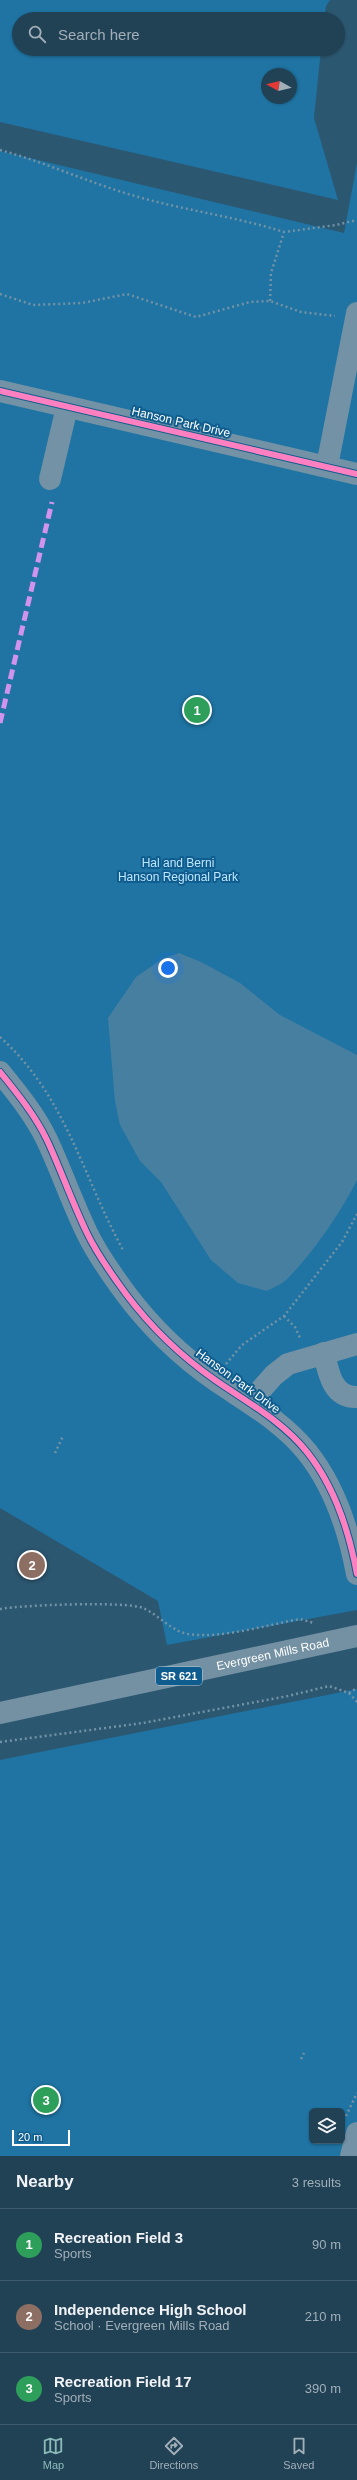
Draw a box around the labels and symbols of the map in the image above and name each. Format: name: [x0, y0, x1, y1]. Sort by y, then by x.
north arrow: [261, 68, 297, 104]
street label: Hanson Park Drive: [130, 404, 232, 440]
pin: 1: [184, 695, 210, 725]
park label: Hal and Berni Hanson Regional Park: [118, 856, 239, 884]
your location: [158, 958, 178, 978]
street label: Hanson Park Drive: [193, 1346, 283, 1416]
pin: 2: [19, 1550, 45, 1580]
street label: Evergreen Mills Road: [215, 1635, 330, 1673]
road number: SR 621: [156, 1667, 202, 1685]
pin: 3: [33, 2085, 59, 2115]
scale bar: [12, 2128, 70, 2147]

